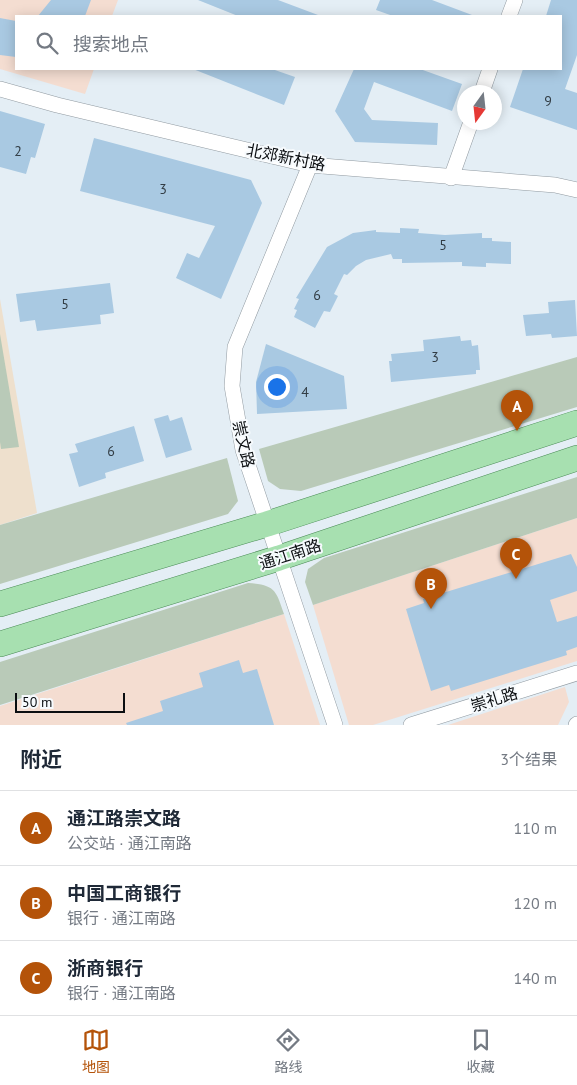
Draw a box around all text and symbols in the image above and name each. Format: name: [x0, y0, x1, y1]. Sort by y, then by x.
search box: [15, 15, 562, 70]
icon: search: [33, 29, 61, 57]
text: 搜索地点: [73, 32, 149, 56]
north arrow: [457, 85, 502, 130]
house number: 9: [544, 92, 552, 110]
street label: 北郊新村路: [245, 140, 327, 174]
house number: 2: [14, 142, 22, 160]
house number: 3: [159, 180, 167, 198]
house number: 5: [439, 236, 447, 254]
house number: 6: [313, 286, 321, 304]
house number: 5: [61, 295, 69, 313]
house number: 3: [431, 348, 439, 366]
your location: [264, 374, 290, 400]
house number: 4: [301, 383, 309, 401]
pin: A: [501, 390, 533, 431]
street label: 崇文路: [229, 418, 259, 470]
house number: 6: [107, 442, 115, 460]
street label: 通江南路: [256, 535, 324, 573]
pin: C: [500, 538, 532, 579]
pin: B: [415, 568, 447, 609]
street label: 崇礼路: [468, 682, 520, 716]
scale bar: [15, 690, 125, 713]
text: 50 m: [22, 693, 52, 711]
text: 附近: [20, 746, 62, 773]
text: 3个结果: [500, 749, 557, 769]
text: 通江路崇文路: [67, 806, 181, 830]
text: A: [31, 818, 41, 838]
text: 110 m: [514, 818, 557, 838]
text: 公交站 · 通江南路: [67, 833, 192, 853]
text: 中国工商银行: [67, 881, 181, 905]
text: B: [31, 893, 41, 913]
text: 120 m: [514, 893, 557, 913]
text: 银行 · 通江南路: [67, 908, 176, 928]
text: 浙商银行: [67, 956, 143, 980]
text: C: [32, 968, 40, 988]
text: 140 m: [514, 968, 557, 988]
text: 银行 · 通江南路: [67, 983, 176, 1003]
tab: 地图: [82, 1026, 110, 1076]
tab: 路线: [274, 1026, 302, 1076]
tab: 收藏: [467, 1026, 495, 1076]

